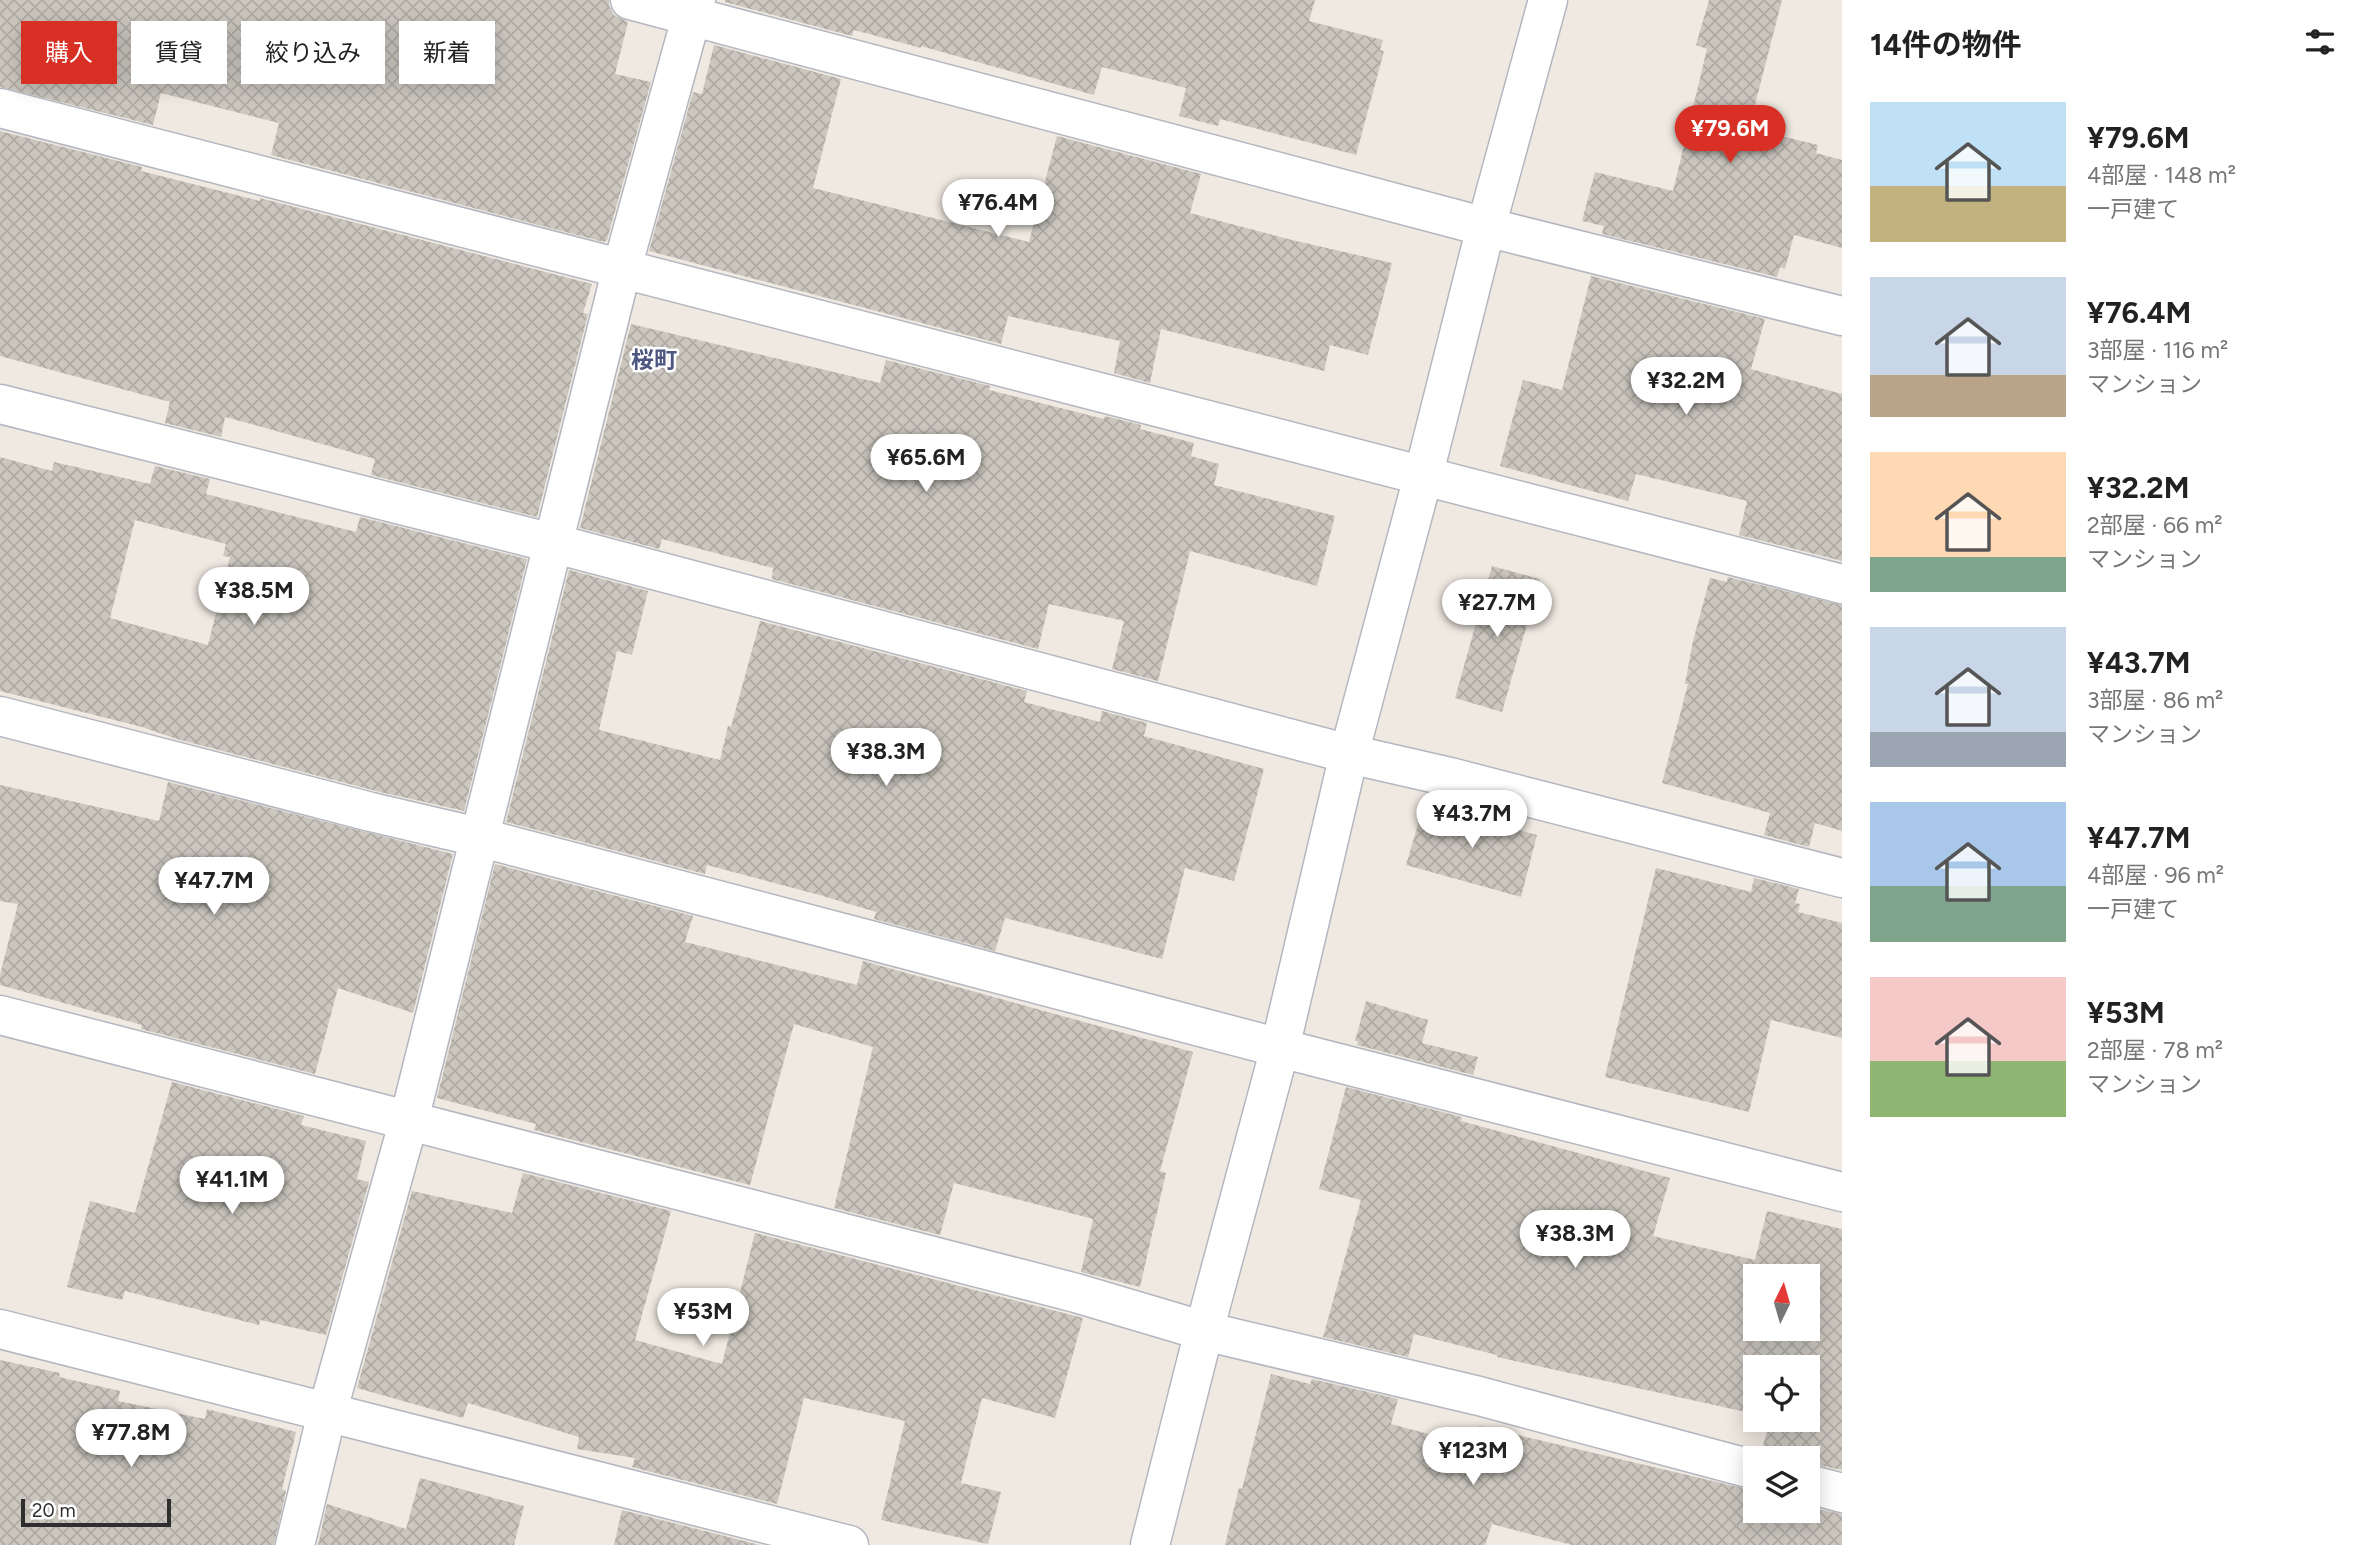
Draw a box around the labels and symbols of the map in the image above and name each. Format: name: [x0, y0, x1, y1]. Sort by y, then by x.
pin: ¥79.6M: [1673, 106, 1787, 165]
pin: ¥76.4M: [941, 180, 1055, 239]
district label: 桜町: [631, 346, 677, 374]
pin: ¥32.2M: [1629, 358, 1743, 417]
pin: ¥65.6M: [869, 434, 983, 494]
pin: ¥38.5M: [197, 568, 311, 627]
pin: ¥27.7M: [1440, 580, 1554, 639]
pin: ¥38.3M: [829, 728, 943, 788]
pin: ¥43.7M: [1415, 790, 1529, 850]
pin: ¥47.7M: [157, 858, 271, 917]
pin: ¥41.1M: [175, 1156, 289, 1216]
pin: ¥38.3M: [1518, 1210, 1632, 1270]
north arrow: [1743, 1264, 1820, 1340]
pin: ¥53M: [662, 1288, 744, 1348]
pin: ¥77.8M: [74, 1410, 188, 1469]
pin: ¥123M: [1424, 1428, 1522, 1487]
scale bar: [21, 1496, 172, 1528]

